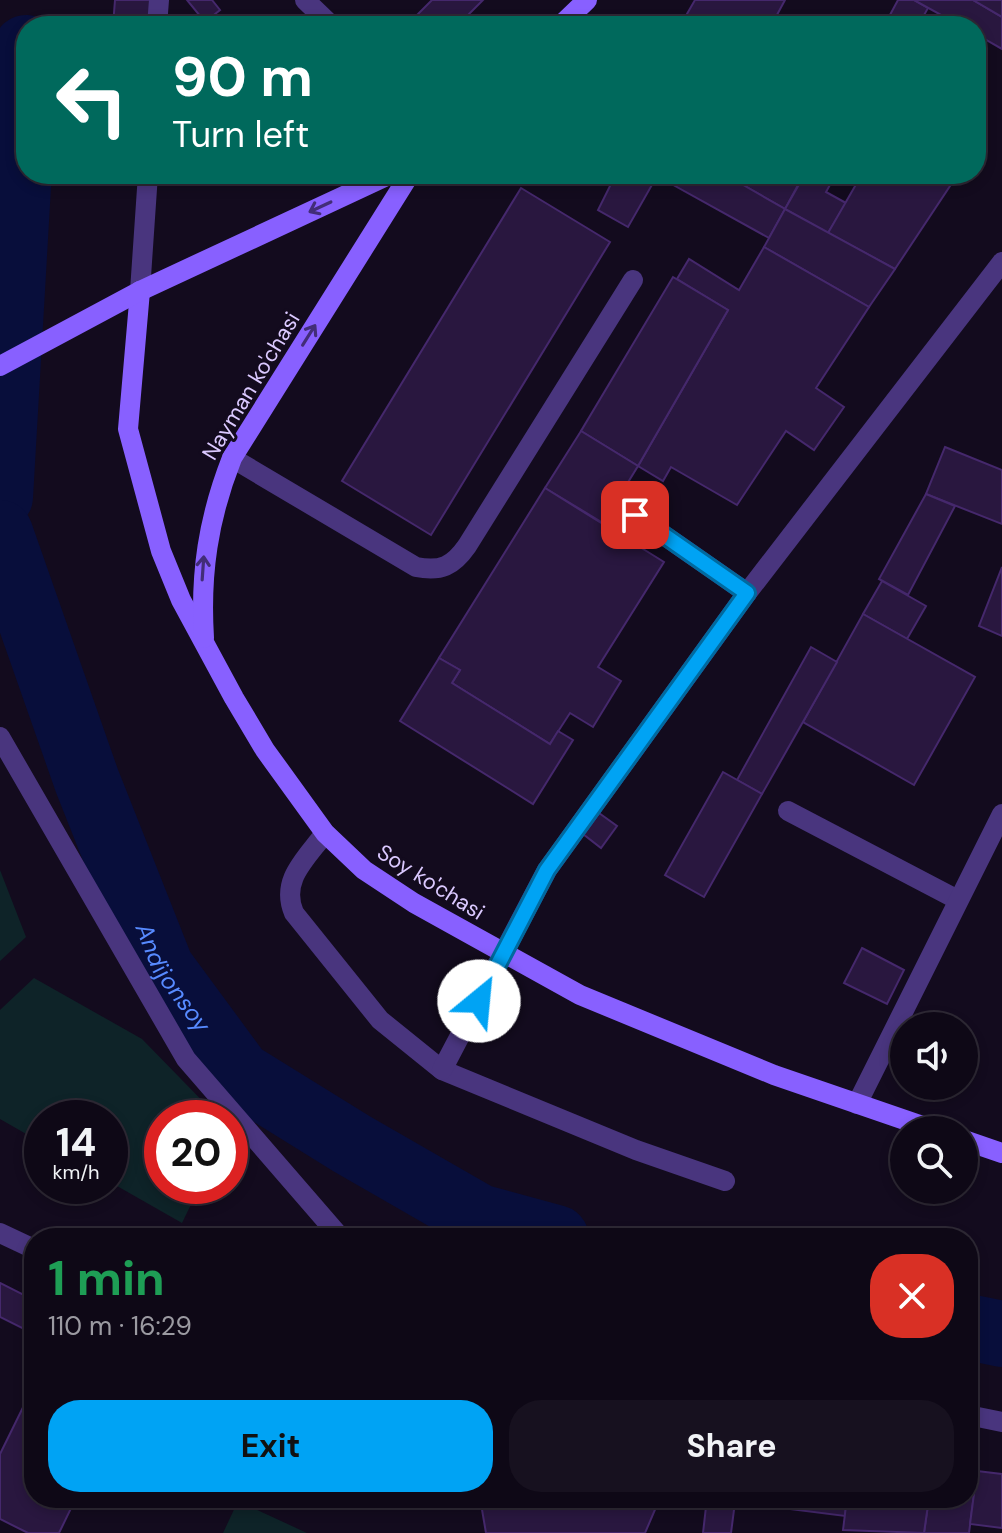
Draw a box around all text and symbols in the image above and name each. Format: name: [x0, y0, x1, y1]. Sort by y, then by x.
text: 90 m: [172, 40, 313, 113]
icon: left: [40, 48, 144, 152]
text: Turn left: [172, 111, 309, 158]
one-way arrow: [308, 200, 332, 215]
street label: Nayman ko'chasi: [195, 307, 307, 465]
one-way arrow: [302, 324, 318, 347]
pin: [601, 481, 669, 549]
icon: arrive: [613, 493, 657, 537]
one-way arrow: [196, 555, 211, 582]
street label: Soy ko'chasi: [372, 838, 490, 926]
water label: Andijonsoy: [129, 917, 219, 1039]
position arrow: [437, 959, 521, 1043]
map controls: [890, 1012, 978, 1204]
button: sound: [890, 1012, 978, 1100]
speed limit sign: 20: [144, 1100, 248, 1204]
text: 14: [56, 1116, 96, 1168]
button: search: [890, 1116, 978, 1204]
text: km/h: [52, 1159, 100, 1185]
text: 1 min: [48, 1247, 165, 1310]
button: close: [870, 1254, 954, 1338]
text: 110 m · 16:29: [48, 1309, 192, 1343]
button: Exit: [48, 1400, 493, 1492]
button: Share: [509, 1400, 954, 1492]

